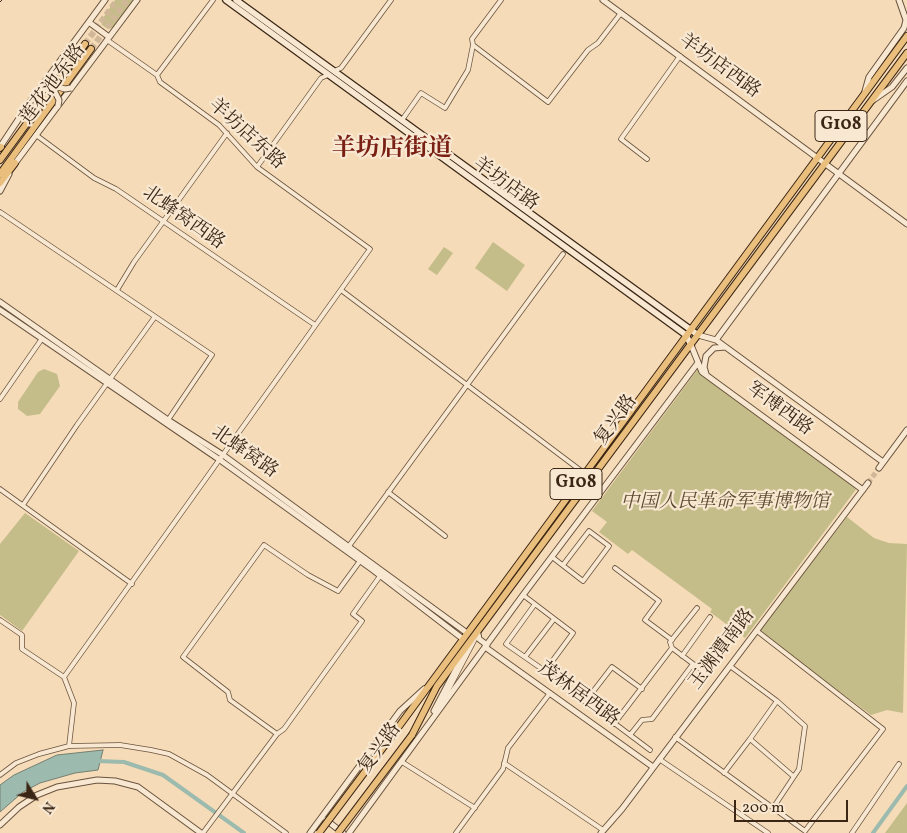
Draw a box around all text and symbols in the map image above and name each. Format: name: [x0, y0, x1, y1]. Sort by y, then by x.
street label: 羊坊店西路: [674, 30, 764, 104]
street label: 莲花池东路: [16, 40, 92, 130]
street label: 羊坊店东路: [203, 95, 289, 175]
road number: G108: [815, 110, 867, 142]
district label: 羊坊店街道: [332, 137, 452, 165]
street label: 羊坊店路: [468, 153, 542, 217]
street label: 北蜂窝西路: [138, 182, 228, 256]
street label: 军博西路: [742, 378, 816, 442]
street label: 复兴路: [591, 391, 643, 451]
street label: 北蜂窝路: [206, 422, 282, 484]
road number: G108: [550, 468, 602, 499]
park label: 中国人民革命军事博物馆: [621, 493, 829, 515]
street label: 玉渊潭南路: [685, 605, 761, 695]
street label: 茂林居西路: [533, 658, 623, 732]
street label: 复兴路: [355, 719, 407, 779]
north arrow: [10, 773, 60, 823]
scale bar: [737, 790, 851, 822]
text: N: [37, 797, 58, 817]
text: 200 m: [742, 798, 785, 819]

